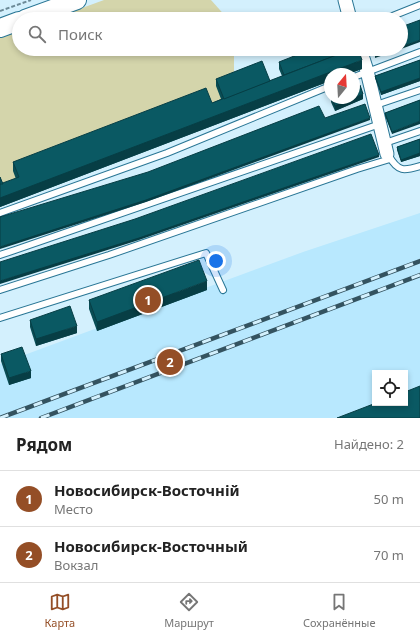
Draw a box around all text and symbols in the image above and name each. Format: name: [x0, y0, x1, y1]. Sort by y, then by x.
search box: [12, 12, 408, 56]
icon: search: [26, 23, 48, 45]
text: Поиск: [58, 24, 103, 44]
north arrow: [324, 68, 360, 104]
your location: [206, 251, 226, 271]
pin: 1: [135, 285, 161, 315]
pin: 2: [157, 347, 183, 377]
map controls: [372, 370, 408, 406]
button: locate: [372, 370, 408, 406]
text: Рядом: [16, 433, 72, 456]
text: Найдено: 2: [334, 435, 404, 453]
text: Новосибирск-Восточній: [54, 480, 240, 500]
text: 1: [25, 490, 33, 508]
text: 50 m: [374, 490, 404, 508]
text: Место: [54, 500, 93, 518]
text: Новосибирск-Восточный: [54, 536, 248, 556]
text: 2: [25, 546, 33, 564]
text: 70 m: [374, 546, 404, 564]
text: Вокзал: [54, 556, 98, 574]
tab: Карта: [45, 591, 75, 630]
tab: Маршрут: [164, 591, 214, 630]
tab: Сохранённые: [303, 591, 375, 630]

